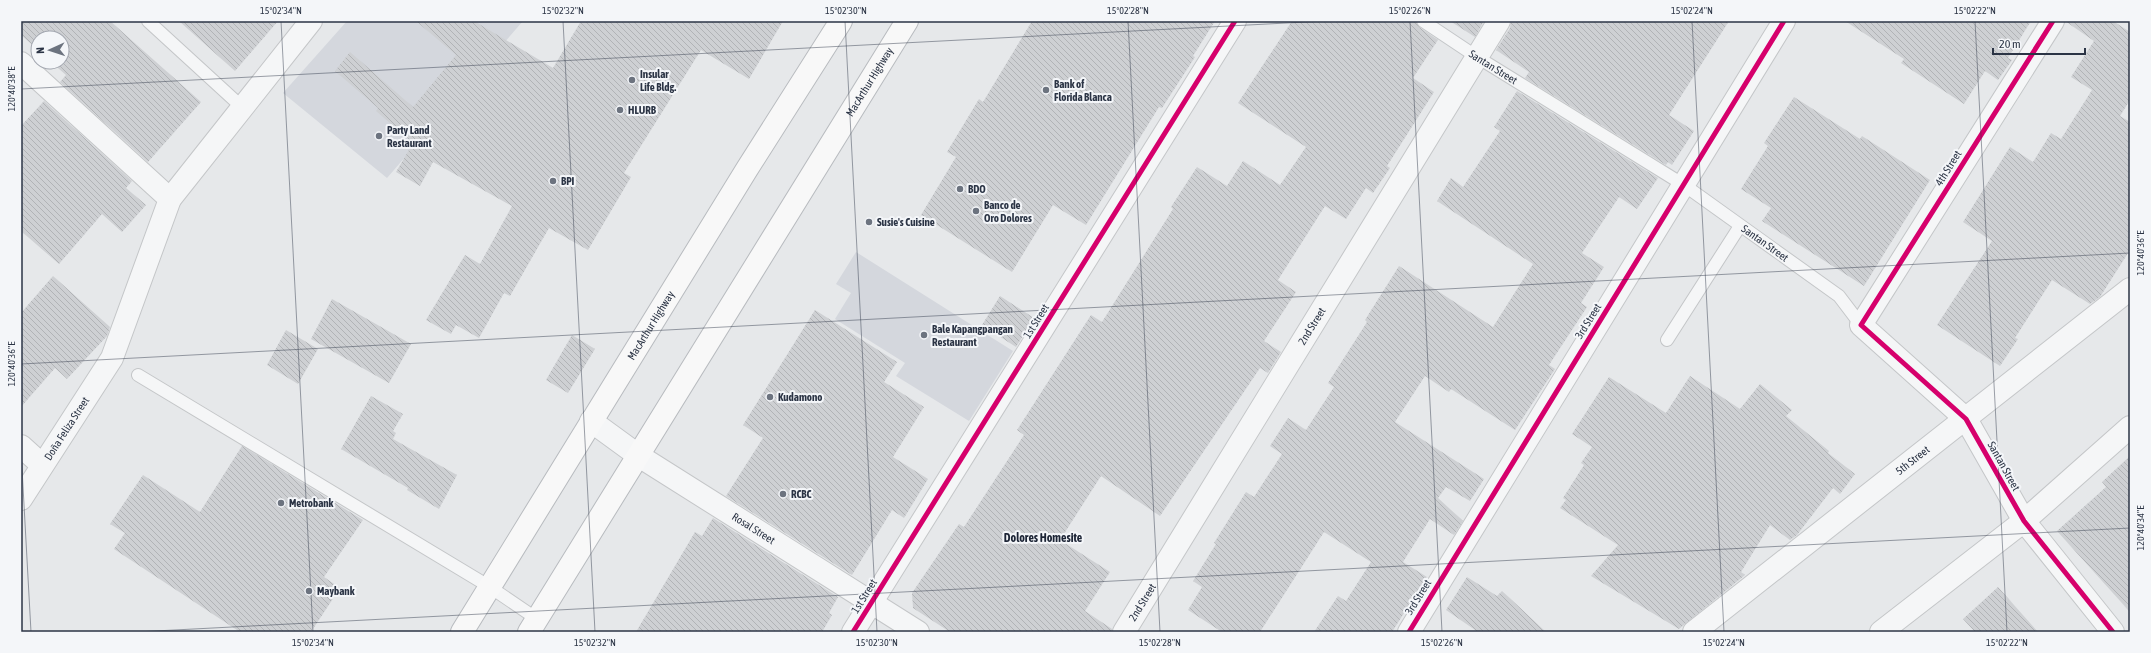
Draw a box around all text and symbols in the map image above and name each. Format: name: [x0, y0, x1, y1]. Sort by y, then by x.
text: 15°02'34"N: [260, 5, 302, 16]
text: 15°02'32"N: [542, 5, 584, 16]
text: 15°02'30"N: [825, 5, 867, 16]
text: 15°02'28"N: [1107, 5, 1149, 16]
text: 15°02'26"N: [1389, 5, 1431, 16]
text: 15°02'24"N: [1671, 5, 1713, 16]
text: 15°02'22"N: [1954, 5, 1996, 16]
north arrow: [30, 30, 70, 70]
scale bar: [1993, 30, 2085, 56]
text: 20 m: [1999, 37, 2021, 51]
street label: MacArthur Highway: [844, 45, 895, 118]
text: N: [34, 47, 46, 54]
street label: Santan Street: [1467, 48, 1520, 86]
text: 120°40'38"E: [6, 66, 17, 111]
place label: Insular Life Bldg.: [640, 68, 676, 93]
marker: Insular Life Bldg.: [627, 75, 637, 85]
place label: Bank of Florida Blanca: [1054, 78, 1112, 103]
marker: Bank of Florida Blanca: [1041, 85, 1051, 95]
place label: HLURB: [628, 104, 657, 116]
marker: HLURB: [615, 105, 625, 115]
place label: Party Land Restaurant: [387, 124, 432, 149]
marker: Party Land Restaurant: [374, 131, 384, 141]
street label: 4th Street: [1932, 148, 1964, 188]
place label: BPI: [561, 175, 575, 187]
marker: BPI: [548, 176, 558, 186]
place label: BDO: [968, 183, 986, 195]
marker: BDO: [955, 184, 965, 194]
place label: Banco de Oro Dolores: [984, 199, 1032, 224]
marker: Banco de Oro Dolores: [971, 206, 981, 216]
place label: Susie's Cuisine: [877, 216, 935, 228]
marker: Susie's Cuisine: [864, 217, 874, 227]
street label: Santan Street: [1739, 222, 1791, 264]
text: 120°40'36"E: [2135, 230, 2146, 275]
street label: MacArthur Highway: [625, 288, 677, 362]
street label: 3rd Street: [1573, 301, 1603, 341]
street label: 1st Street: [1021, 302, 1051, 340]
street label: 2nd Street: [1296, 305, 1328, 347]
place label: Bale Kapangpangan Restaurant: [932, 323, 1013, 348]
marker: Bale Kapangpangan Restaurant: [919, 330, 929, 340]
text: 120°40'36"E: [6, 341, 17, 386]
place label: Kudamono: [778, 391, 823, 403]
marker: Kudamono: [765, 392, 775, 402]
street label: Doña Feliza Street: [42, 395, 91, 462]
street label: Santan Street: [1986, 439, 2022, 493]
street label: 5th Street: [1893, 443, 1932, 477]
place label: RCBC: [791, 488, 812, 500]
marker: RCBC: [778, 489, 788, 499]
place label: Metrobank: [289, 497, 334, 509]
marker: Metrobank: [276, 498, 286, 508]
text: 120°40'34"E: [2135, 505, 2146, 550]
street label: Rosal Street: [730, 510, 777, 546]
district label: Dolores Homesite: [1004, 531, 1083, 545]
street label: 1st Street: [849, 577, 879, 615]
street label: 3rd Street: [1403, 577, 1433, 617]
street label: 2nd Street: [1126, 581, 1158, 623]
place label: Maybank: [317, 585, 355, 597]
marker: Maybank: [304, 586, 314, 596]
text: 15°02'34"N: [292, 637, 334, 648]
text: 15°02'32"N: [574, 637, 616, 648]
text: 15°02'30"N: [856, 637, 898, 648]
text: 15°02'28"N: [1139, 637, 1181, 648]
text: 15°02'26"N: [1421, 637, 1463, 648]
text: 15°02'24"N: [1703, 637, 1745, 648]
text: 15°02'22"N: [1986, 637, 2028, 648]

